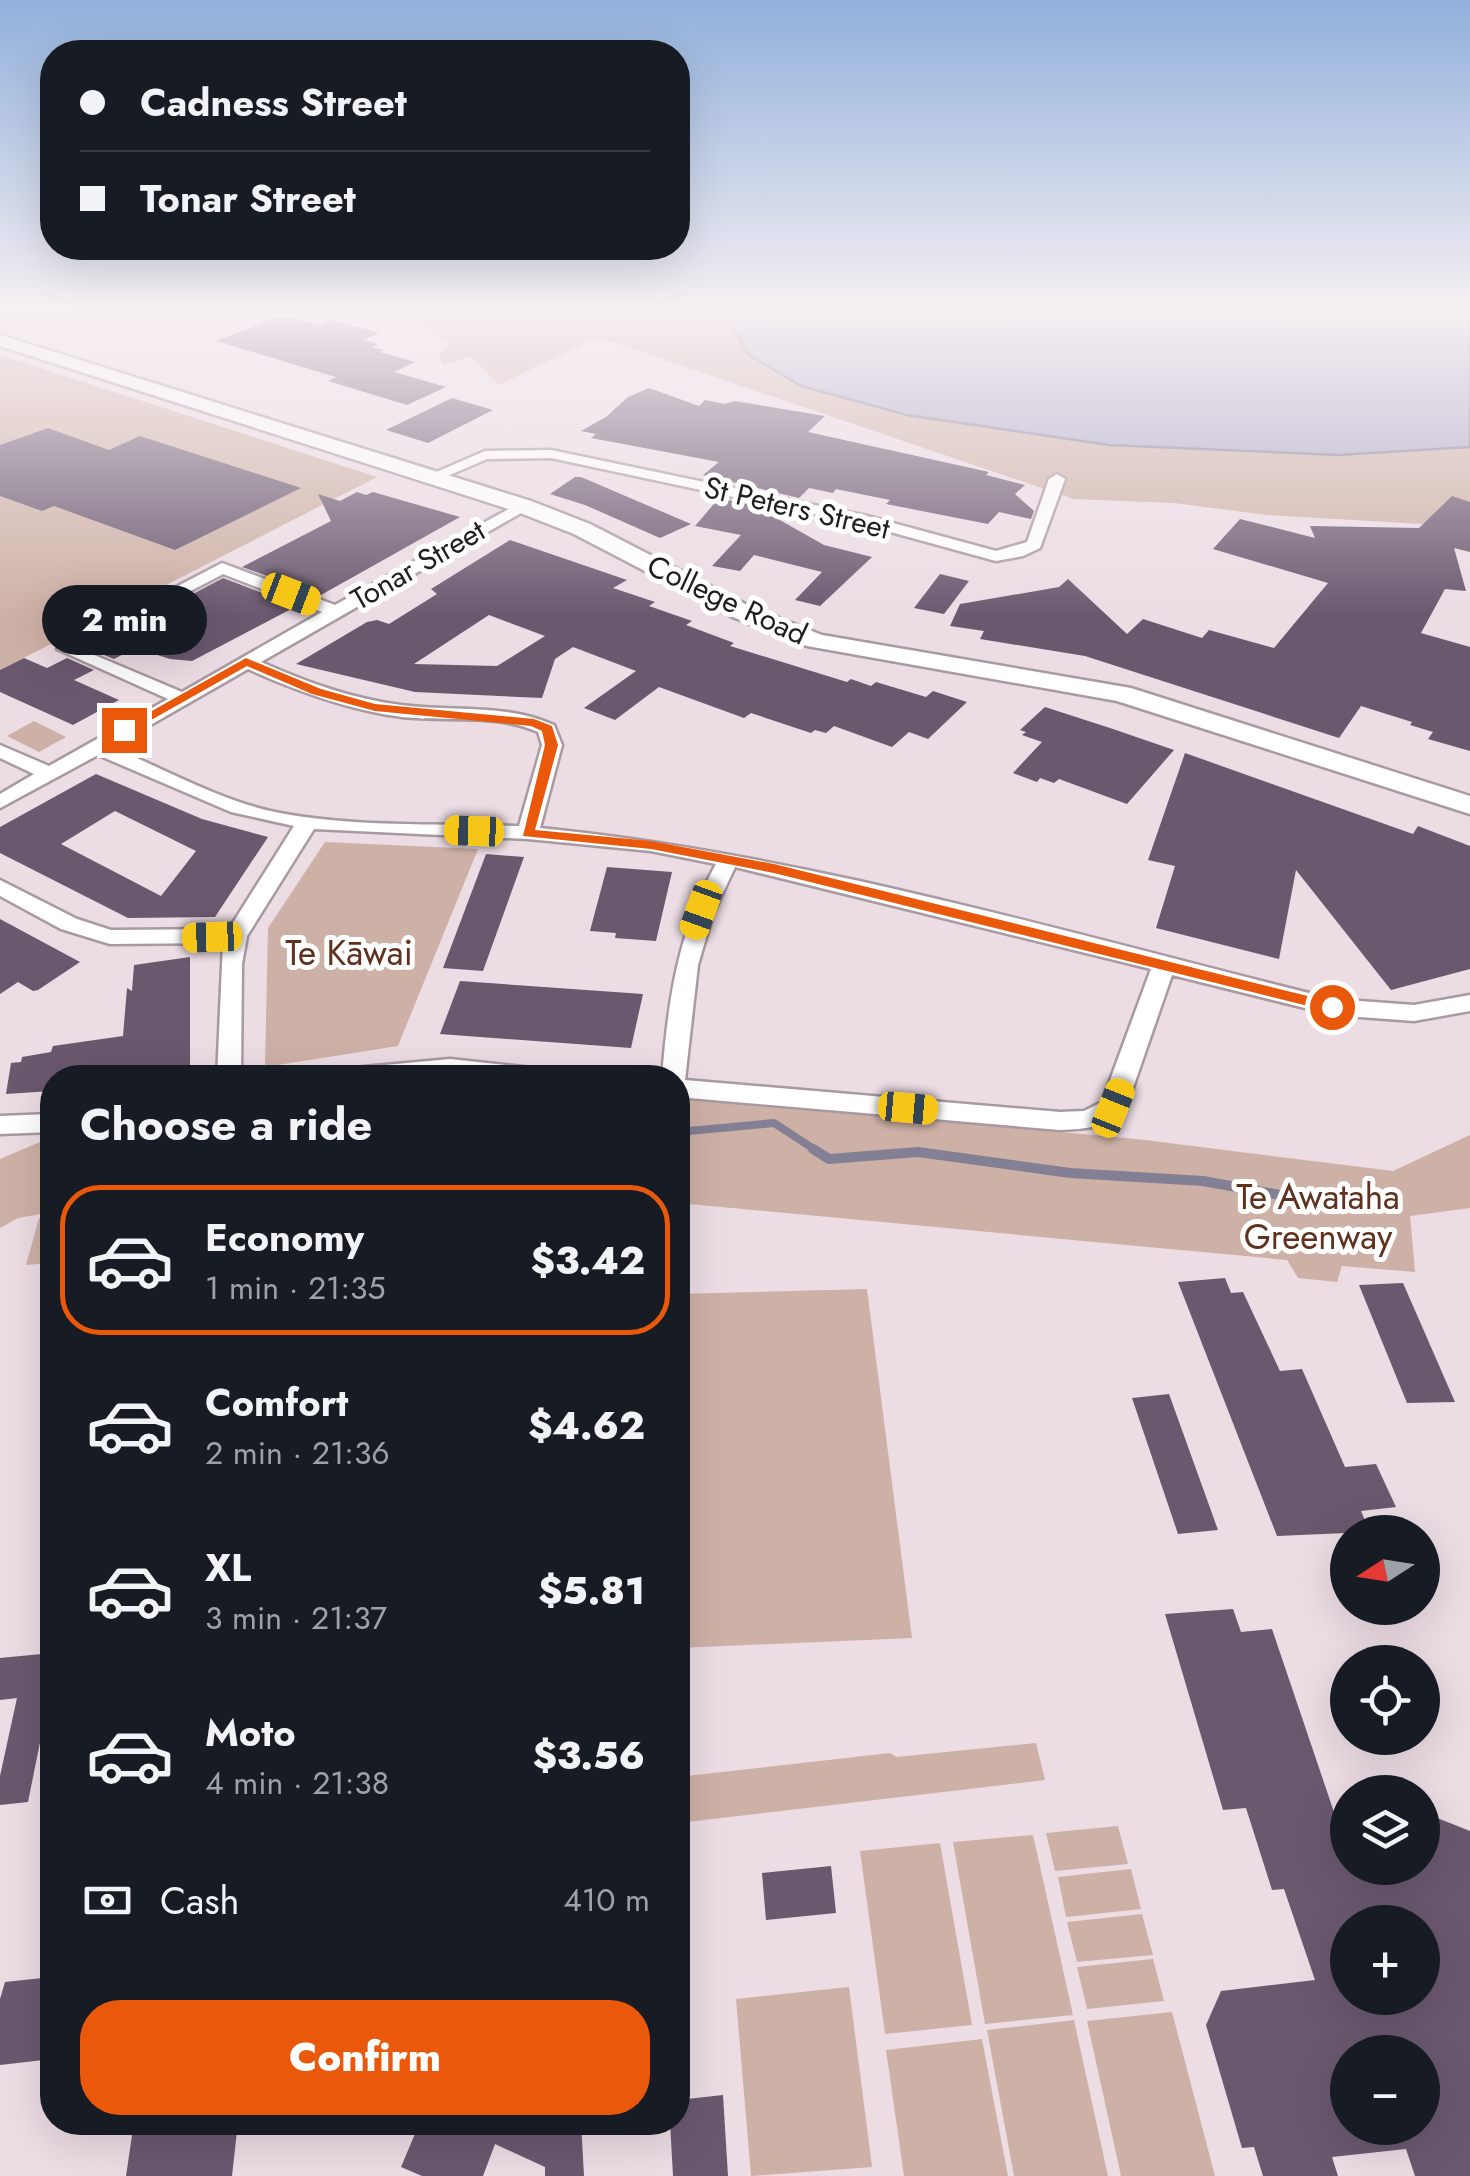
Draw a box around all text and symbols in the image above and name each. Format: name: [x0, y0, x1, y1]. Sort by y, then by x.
text: Cadness Street: [140, 75, 407, 130]
text: Tonar Street: [140, 171, 356, 226]
street label: St Peters Street: [700, 465, 895, 550]
street label: Tonar Street: [343, 508, 493, 620]
street label: College Road: [640, 544, 814, 655]
car: [258, 569, 324, 619]
callout: 2 min: [42, 585, 206, 655]
text: 2 min: [82, 597, 167, 643]
route end: [102, 708, 147, 753]
car: [443, 815, 505, 847]
car: [677, 877, 725, 943]
car: [181, 921, 243, 953]
park label: Te Kāwai: [285, 928, 413, 978]
route start: [1310, 985, 1355, 1030]
car: [1088, 1075, 1138, 1141]
car: [877, 1090, 939, 1126]
text: Choose a ride: [80, 1092, 372, 1157]
park label: Te Awataha Greenway: [1236, 1172, 1400, 1262]
text: Economy: [205, 1210, 364, 1265]
icon: car: [85, 1215, 175, 1305]
text: $3.42: [531, 1233, 645, 1288]
text: 1 min · 21:35: [205, 1265, 386, 1311]
text: Comfort: [205, 1375, 348, 1430]
icon: car: [85, 1380, 175, 1470]
text: $4.62: [528, 1398, 645, 1453]
text: 2 min · 21:36: [205, 1430, 390, 1476]
north arrow: [1330, 1515, 1440, 1625]
map controls: [1330, 1515, 1440, 2145]
text: XL: [205, 1540, 251, 1595]
icon: car: [85, 1545, 175, 1635]
text: $5.81: [538, 1563, 645, 1618]
text: 3 min · 21:37: [205, 1595, 387, 1641]
button: locate: [1330, 1645, 1440, 1755]
text: Moto: [205, 1705, 296, 1760]
icon: car: [85, 1710, 175, 1800]
text: $3.56: [533, 1728, 645, 1783]
text: 4 min · 21:38: [205, 1760, 389, 1806]
button: layers: [1330, 1775, 1440, 1885]
icon: cash: [80, 1873, 135, 1928]
text: Cash: [160, 1873, 240, 1928]
text: 410 m: [563, 1877, 650, 1923]
button: +: [1330, 1905, 1440, 2015]
button: Confirm: [80, 2000, 650, 2115]
button: −: [1330, 2035, 1440, 2145]

